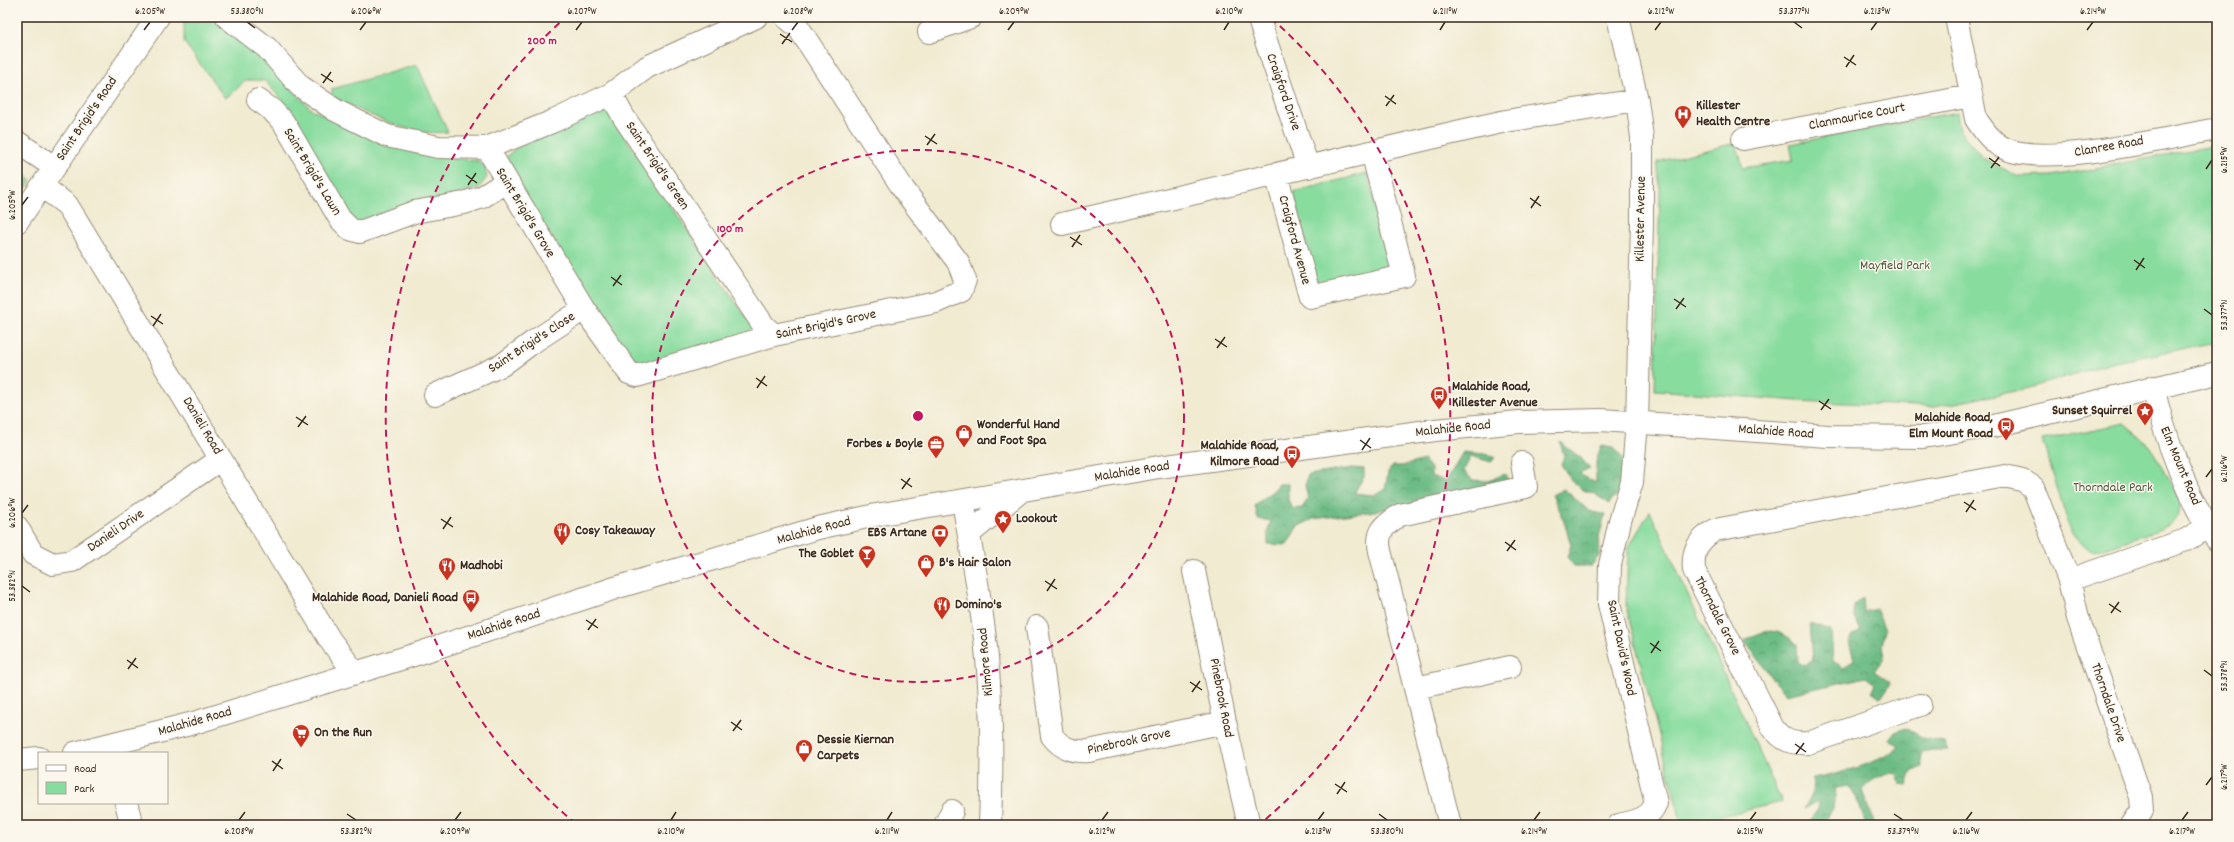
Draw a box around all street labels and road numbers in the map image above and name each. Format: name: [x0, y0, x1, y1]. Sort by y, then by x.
street label: Craigford Drive: [1260, 51, 1306, 133]
street label: Saint Brigid's Road: [51, 73, 123, 165]
street label: Clanmaurice Court: [1807, 98, 1907, 136]
street label: Saint Brigid's Green: [620, 118, 694, 214]
street label: Saint Brigid's Lawn: [278, 124, 346, 220]
street label: Clanree Road: [2073, 131, 2145, 163]
street label: Saint Brigid's Grove: [490, 164, 560, 262]
street label: Killester Avenue: [1630, 176, 1652, 262]
street label: Craigford Avenue: [1272, 193, 1316, 287]
street label: Saint Brigid's Grove: [774, 305, 878, 345]
street label: Saint Brigid's Close: [485, 307, 579, 379]
street label: Danieli Road: [177, 393, 227, 459]
street label: Malahide Road: [1414, 415, 1492, 443]
street label: Malahide Road: [1738, 419, 1814, 445]
street label: Elm Mount Road: [2154, 423, 2206, 509]
street label: Malahide Road: [1093, 456, 1171, 488]
street label: Danieli Drive: [83, 505, 149, 557]
street label: Malahide Road: [775, 512, 853, 550]
street label: Thorndale Grove: [1689, 573, 1745, 659]
street label: Saint David's Wood: [1601, 598, 1641, 698]
street label: Malahide Road: [465, 604, 543, 646]
street label: Kilmore Road: [973, 627, 999, 697]
street label: Pinebrook Road: [1204, 657, 1238, 739]
street label: Thorndale Drive: [2085, 661, 2131, 745]
street label: Malahide Road: [156, 702, 234, 742]
street label: Pinebrook Grove: [1085, 723, 1173, 761]

